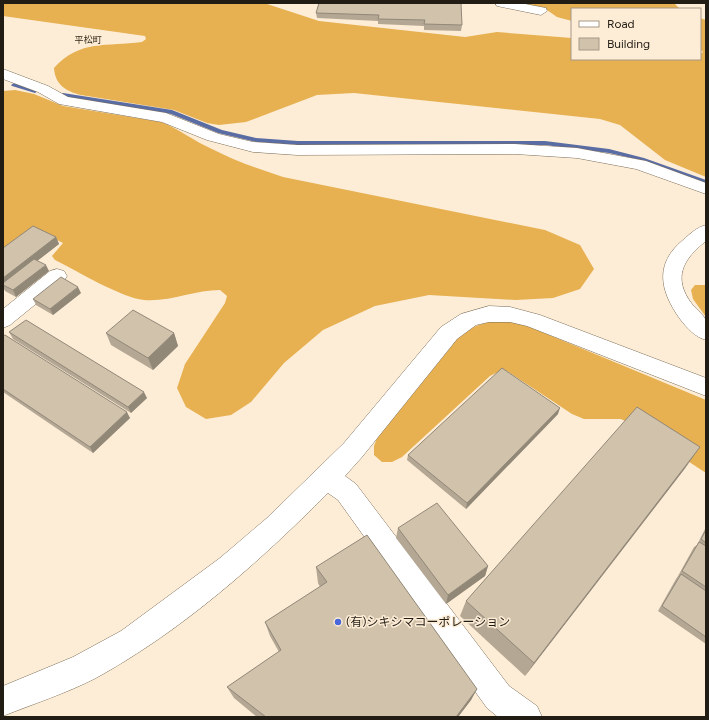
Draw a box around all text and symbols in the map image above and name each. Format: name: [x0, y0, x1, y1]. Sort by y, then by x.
legend: [571, 8, 701, 60]
text: Road: [607, 17, 635, 31]
district label: 平松町: [74, 34, 102, 45]
text: Building: [607, 37, 650, 51]
place label: (有)シキシマコーポレーション: [346, 615, 510, 629]
marker: (有)シキシマコーポレーション: [333, 617, 343, 627]

